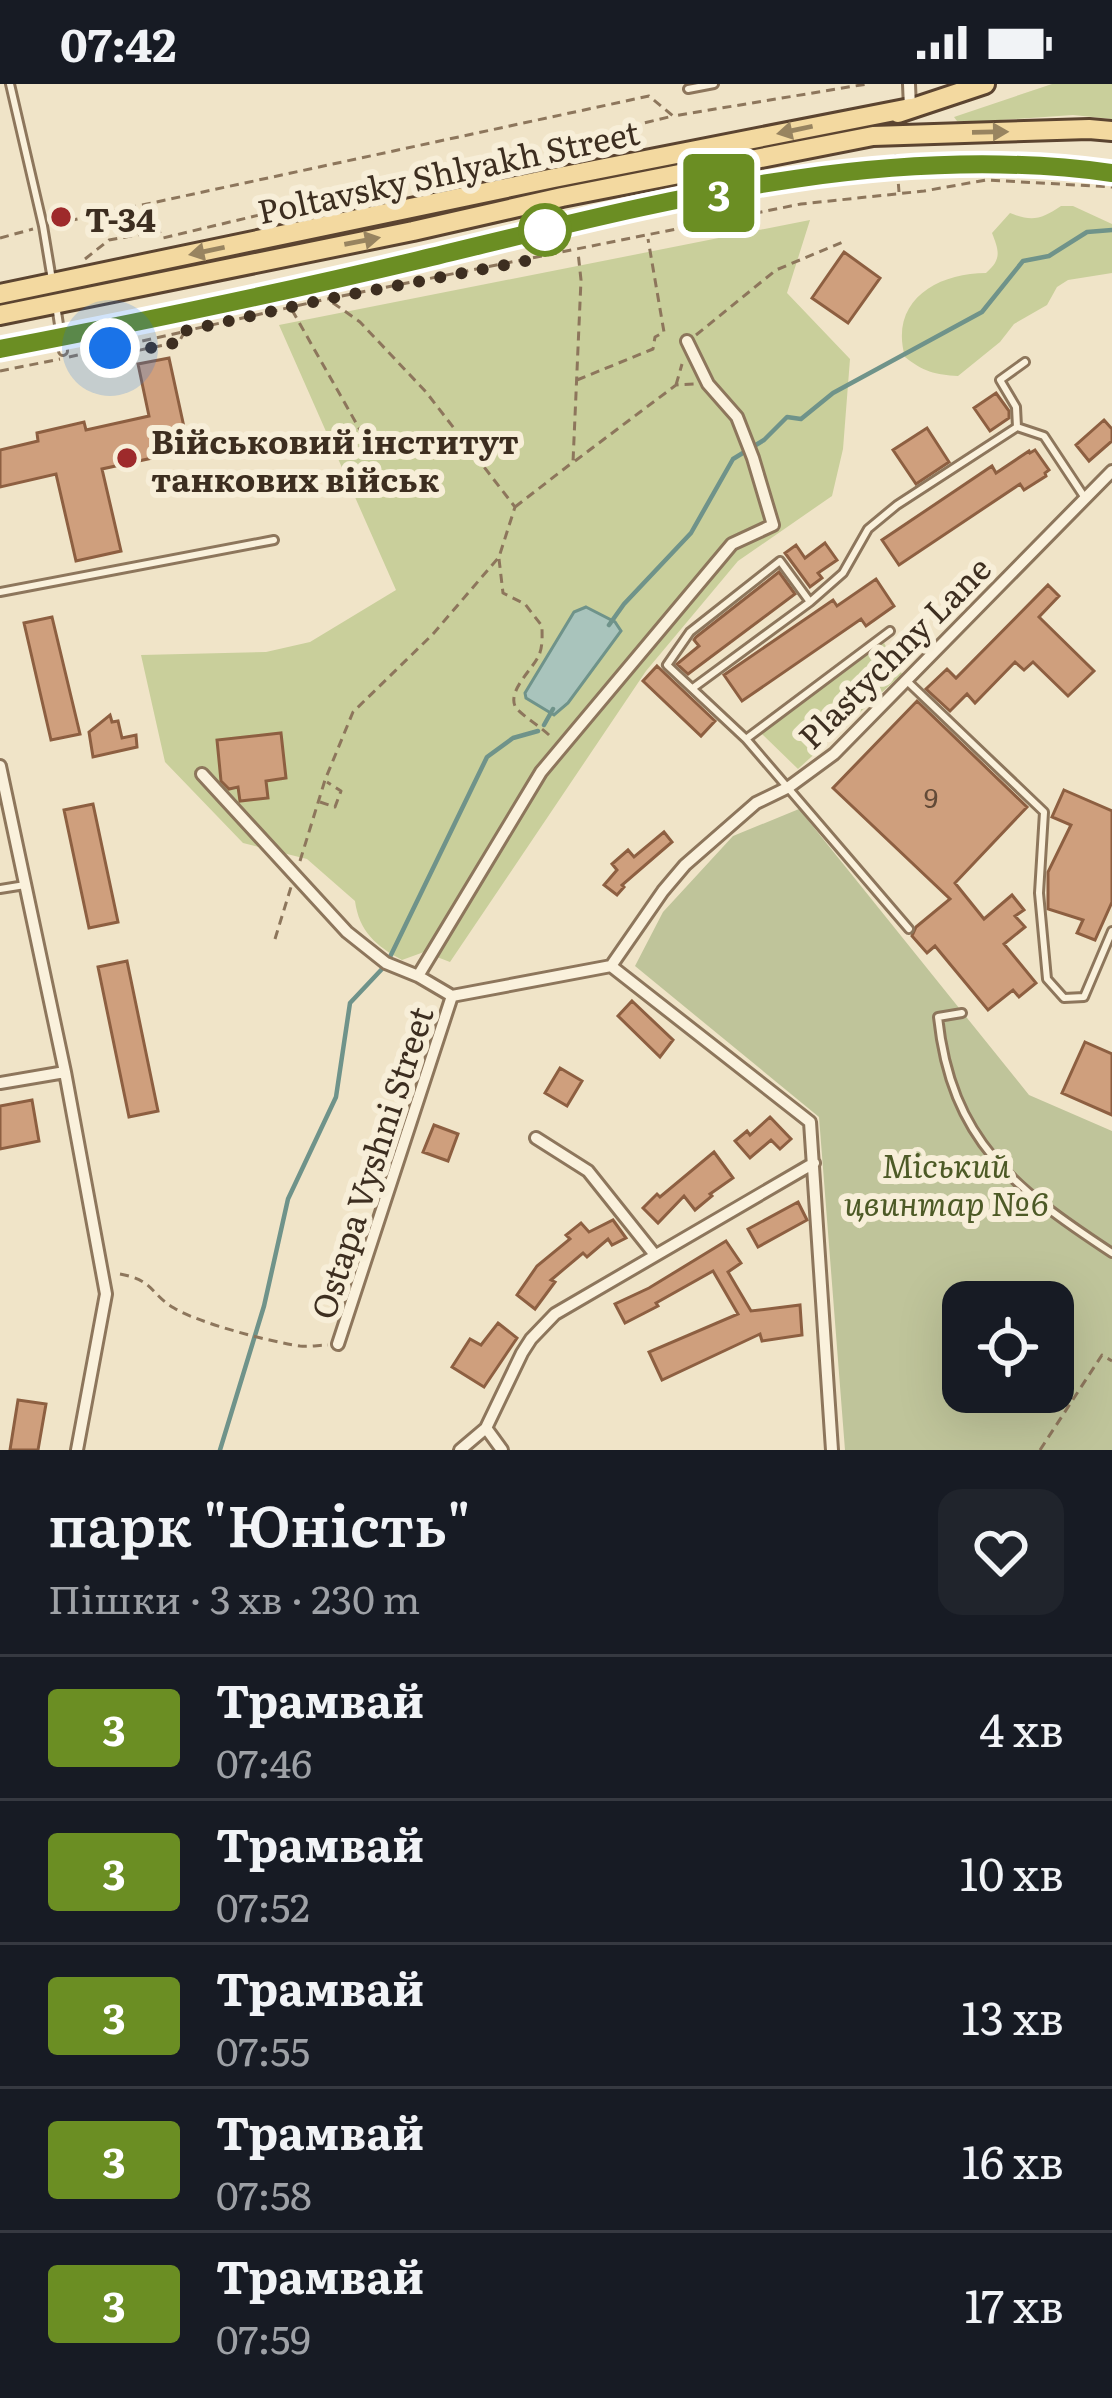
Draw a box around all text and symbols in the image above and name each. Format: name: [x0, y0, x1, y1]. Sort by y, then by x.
text: 07:42: [60, 9, 176, 76]
street label: Poltavsky Shlyakh Street: [253, 105, 644, 234]
one-way arrow: [775, 121, 813, 140]
one-way arrow: [972, 122, 1010, 141]
line badge: 3: [680, 154, 758, 232]
text: 3: [707, 162, 731, 224]
place label: T-34: [85, 193, 156, 242]
marker: T-34: [48, 204, 74, 230]
unlabelled marker: [520, 205, 570, 255]
one-way arrow: [343, 231, 381, 250]
one-way arrow: [188, 242, 226, 261]
your location: [80, 318, 140, 378]
place label: Військовий інститут танкових військ: [151, 415, 519, 502]
marker: Військовий інститут танкових військ: [114, 445, 140, 471]
street label: Plastychny Lane: [786, 544, 1000, 758]
house number: 9: [924, 776, 938, 816]
street label: Ostapa Vyshni Street: [296, 999, 444, 1325]
park label: Міський цвинтар №6: [844, 1139, 1049, 1226]
map controls: [942, 1281, 1074, 1413]
button: locate: [942, 1281, 1074, 1413]
text: парк "Юність": [48, 1480, 471, 1565]
button: heart: [938, 1489, 1064, 1615]
text: Пішки · 3 хв · 230 m: [48, 1568, 420, 1626]
text: Трамвай: [216, 1665, 424, 1732]
text: 4 хв: [979, 1694, 1064, 1761]
text: 3: [102, 1697, 126, 1759]
text: 07:46: [216, 1732, 312, 1790]
text: Трамвай: [216, 1809, 424, 1876]
text: 10 хв: [960, 1838, 1064, 1905]
text: 3: [102, 1841, 126, 1903]
text: 07:52: [216, 1876, 310, 1934]
text: Трамвай: [216, 1953, 424, 2020]
text: 13 хв: [961, 1982, 1064, 2049]
text: 3: [102, 1985, 126, 2047]
text: 07:55: [216, 2020, 310, 2078]
text: Трамвай: [216, 2097, 424, 2164]
text: 16 хв: [962, 2126, 1064, 2193]
text: 3: [102, 2129, 126, 2191]
text: 07:58: [216, 2164, 312, 2222]
text: Трамвай: [216, 2241, 424, 2308]
text: 17 хв: [964, 2270, 1064, 2337]
text: 3: [102, 2273, 126, 2335]
text: 07:59: [216, 2308, 311, 2366]

